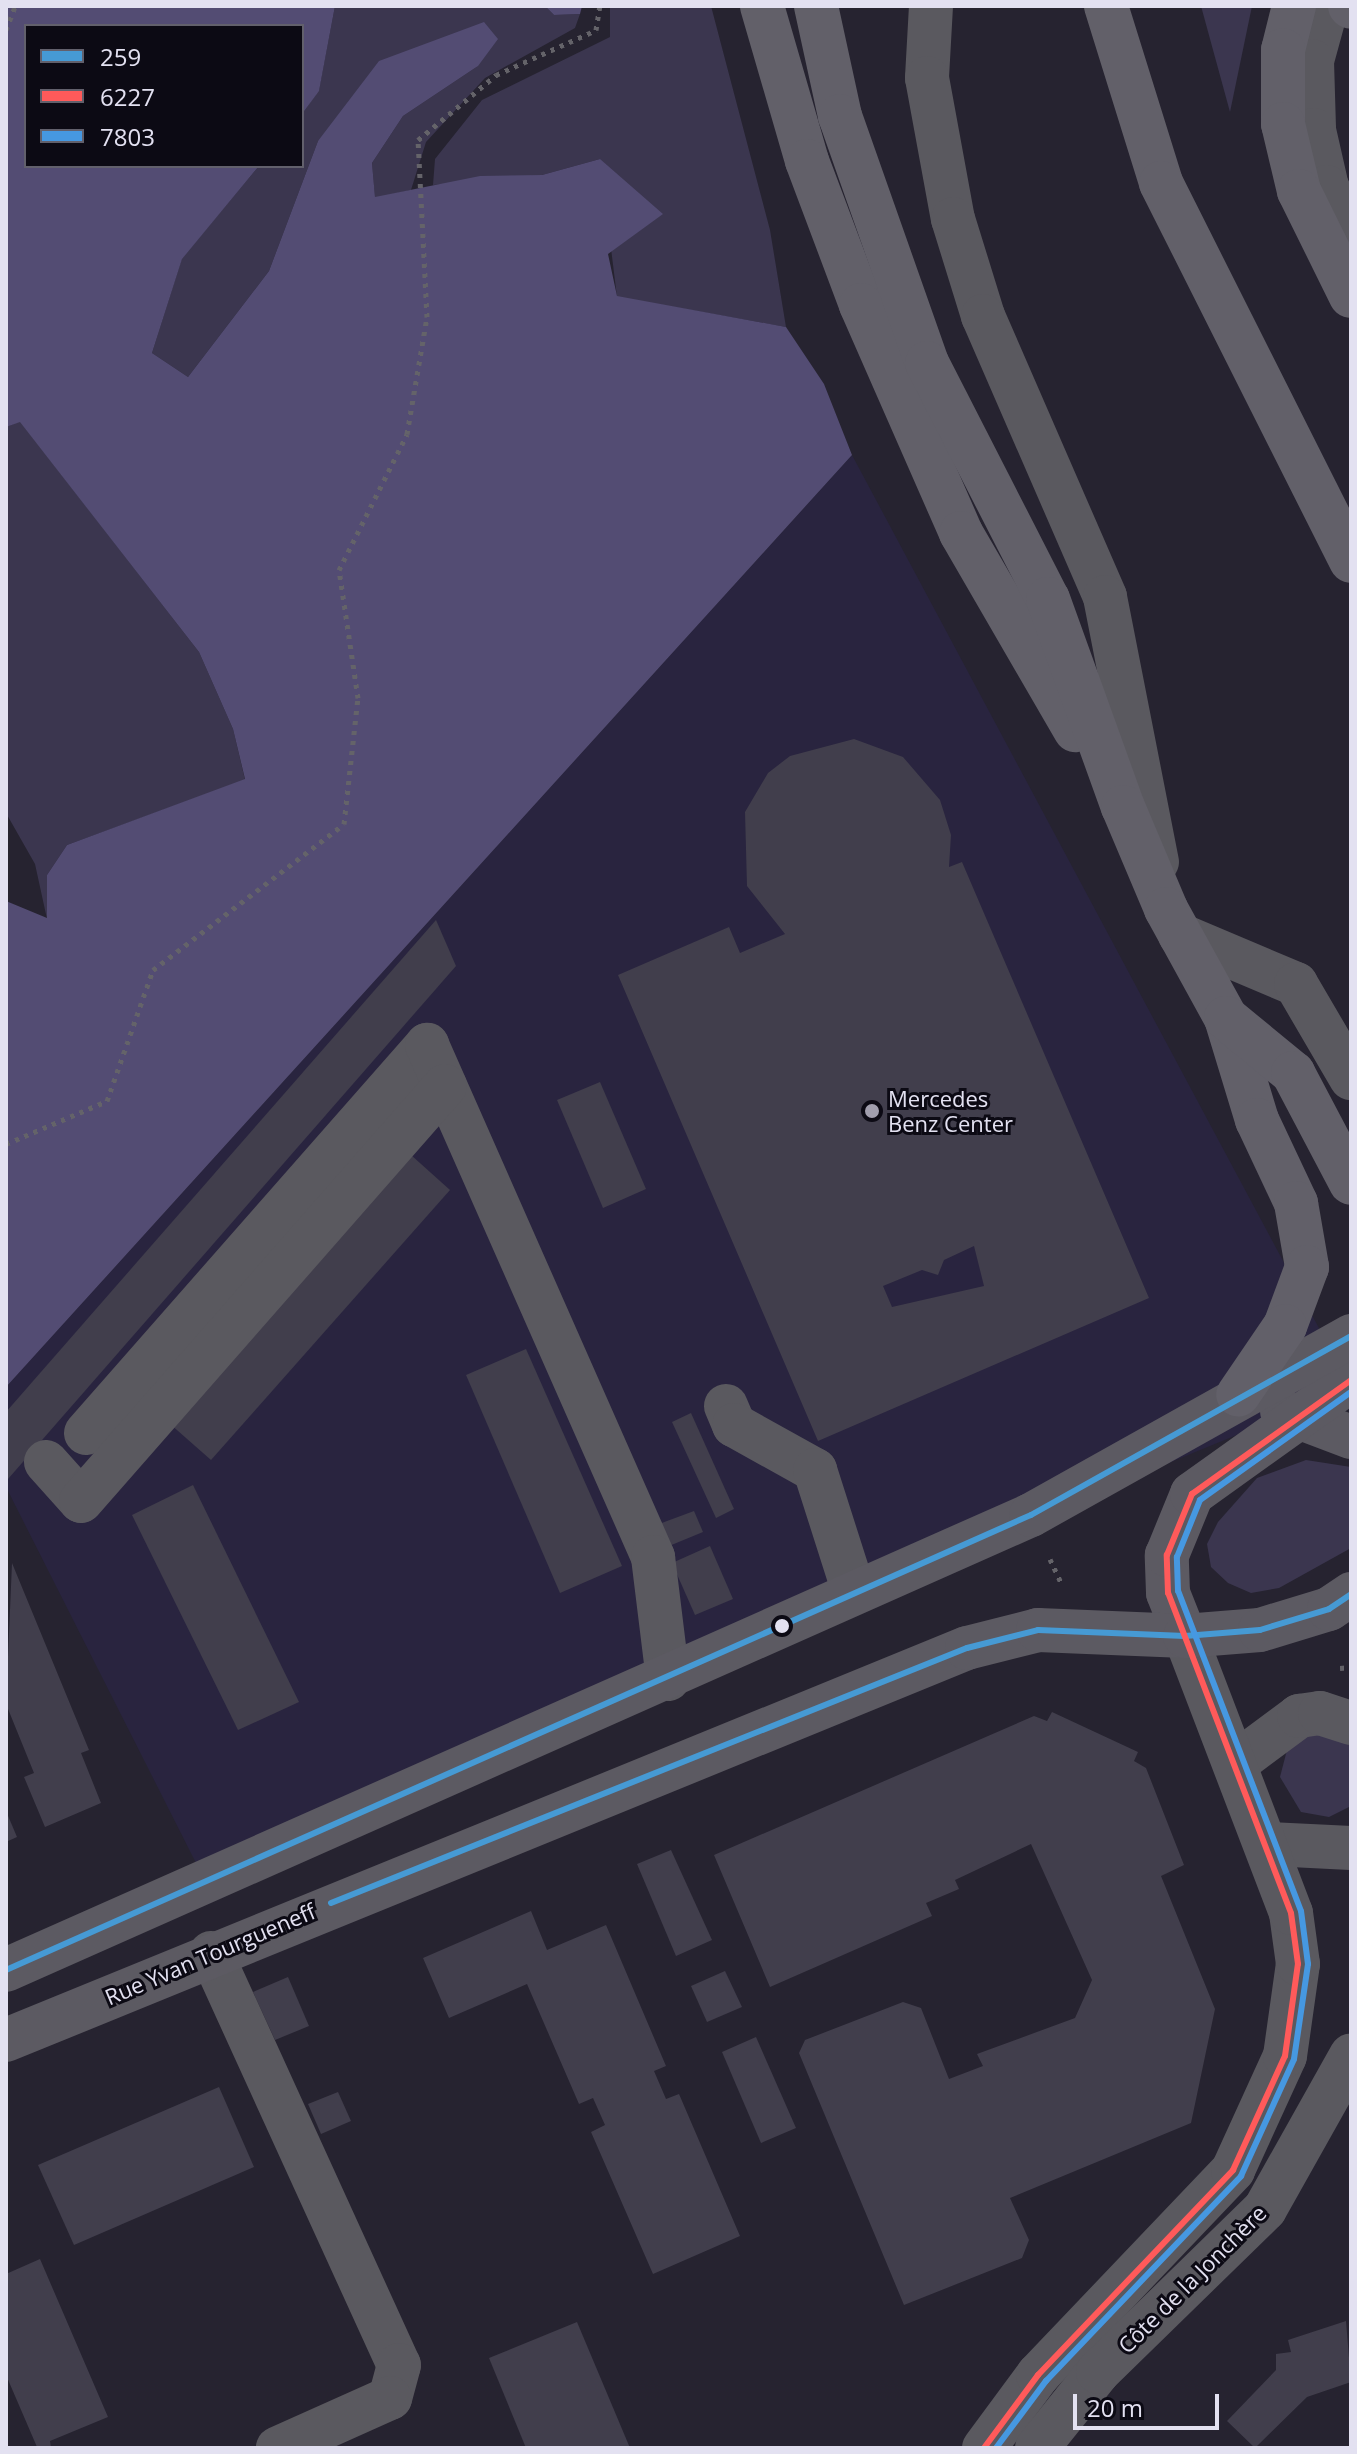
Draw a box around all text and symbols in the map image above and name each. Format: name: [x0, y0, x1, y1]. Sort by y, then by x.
legend: [24, 24, 304, 168]
text: 259: [100, 40, 141, 73]
text: 6227: [100, 80, 155, 113]
text: 7803: [100, 120, 155, 153]
place label: Mercedes Benz Center: [888, 1085, 1013, 1136]
marker: Mercedes Benz Center: [863, 1102, 881, 1120]
unlabelled marker: [774, 1618, 790, 1634]
street label: Rue Yvan Tourgueneff: [101, 1898, 319, 2010]
street label: Côte de la Jonchère: [1113, 2200, 1271, 2358]
scale bar: [1077, 2378, 1223, 2428]
text: 20 m: [1087, 2391, 1143, 2424]

